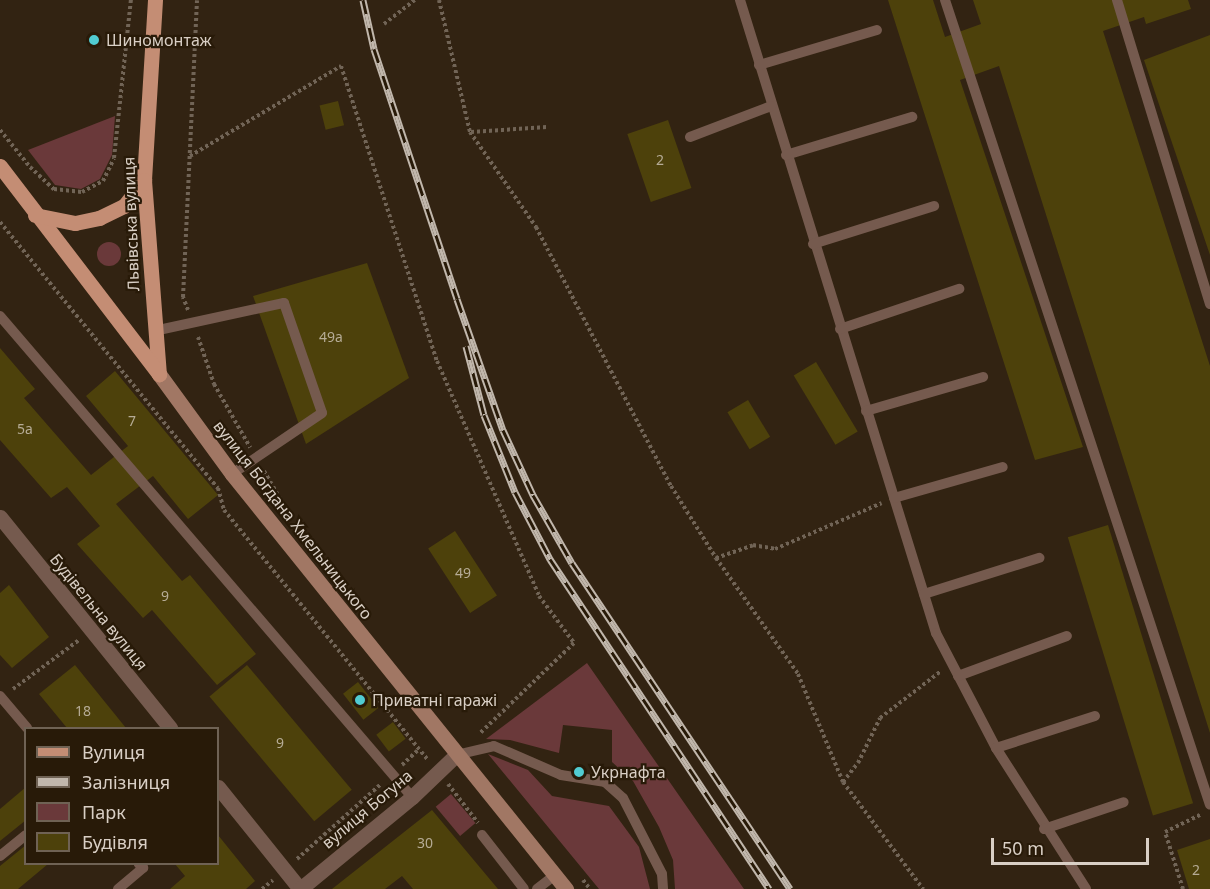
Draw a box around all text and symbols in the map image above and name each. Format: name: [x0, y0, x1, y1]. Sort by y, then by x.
place label: Шиномонтаж: [106, 30, 212, 50]
marker: Шиномонтаж: [87, 33, 101, 47]
house number: 2: [656, 152, 664, 168]
street label: Львівська вулиця: [119, 156, 143, 292]
house number: 49а: [319, 329, 343, 345]
house number: 7: [128, 413, 136, 429]
street label: вулиця Богдана Хмельницького: [209, 417, 377, 623]
house number: 5а: [17, 421, 33, 437]
street label: Будівельна вулиця: [46, 550, 152, 674]
house number: 49: [455, 565, 471, 581]
house number: 9: [161, 588, 169, 604]
place label: Приватні гаражі: [372, 690, 497, 710]
marker: Приватні гаражі: [353, 693, 367, 707]
house number: 18: [75, 703, 91, 719]
legend: [24, 727, 219, 865]
house number: 9: [276, 735, 284, 751]
text: Вулиця: [82, 740, 145, 764]
place label: Укрнафта: [591, 762, 666, 782]
marker: Укрнафта: [572, 765, 586, 779]
street label: вулиця Богуна: [318, 766, 416, 852]
text: Залізниця: [82, 770, 170, 794]
text: Парк: [82, 800, 126, 824]
scale bar: [994, 826, 1152, 864]
text: Будівля: [82, 830, 148, 854]
house number: 30: [417, 835, 433, 851]
text: 50 m: [1002, 836, 1044, 860]
house number: 2: [1192, 862, 1200, 878]

